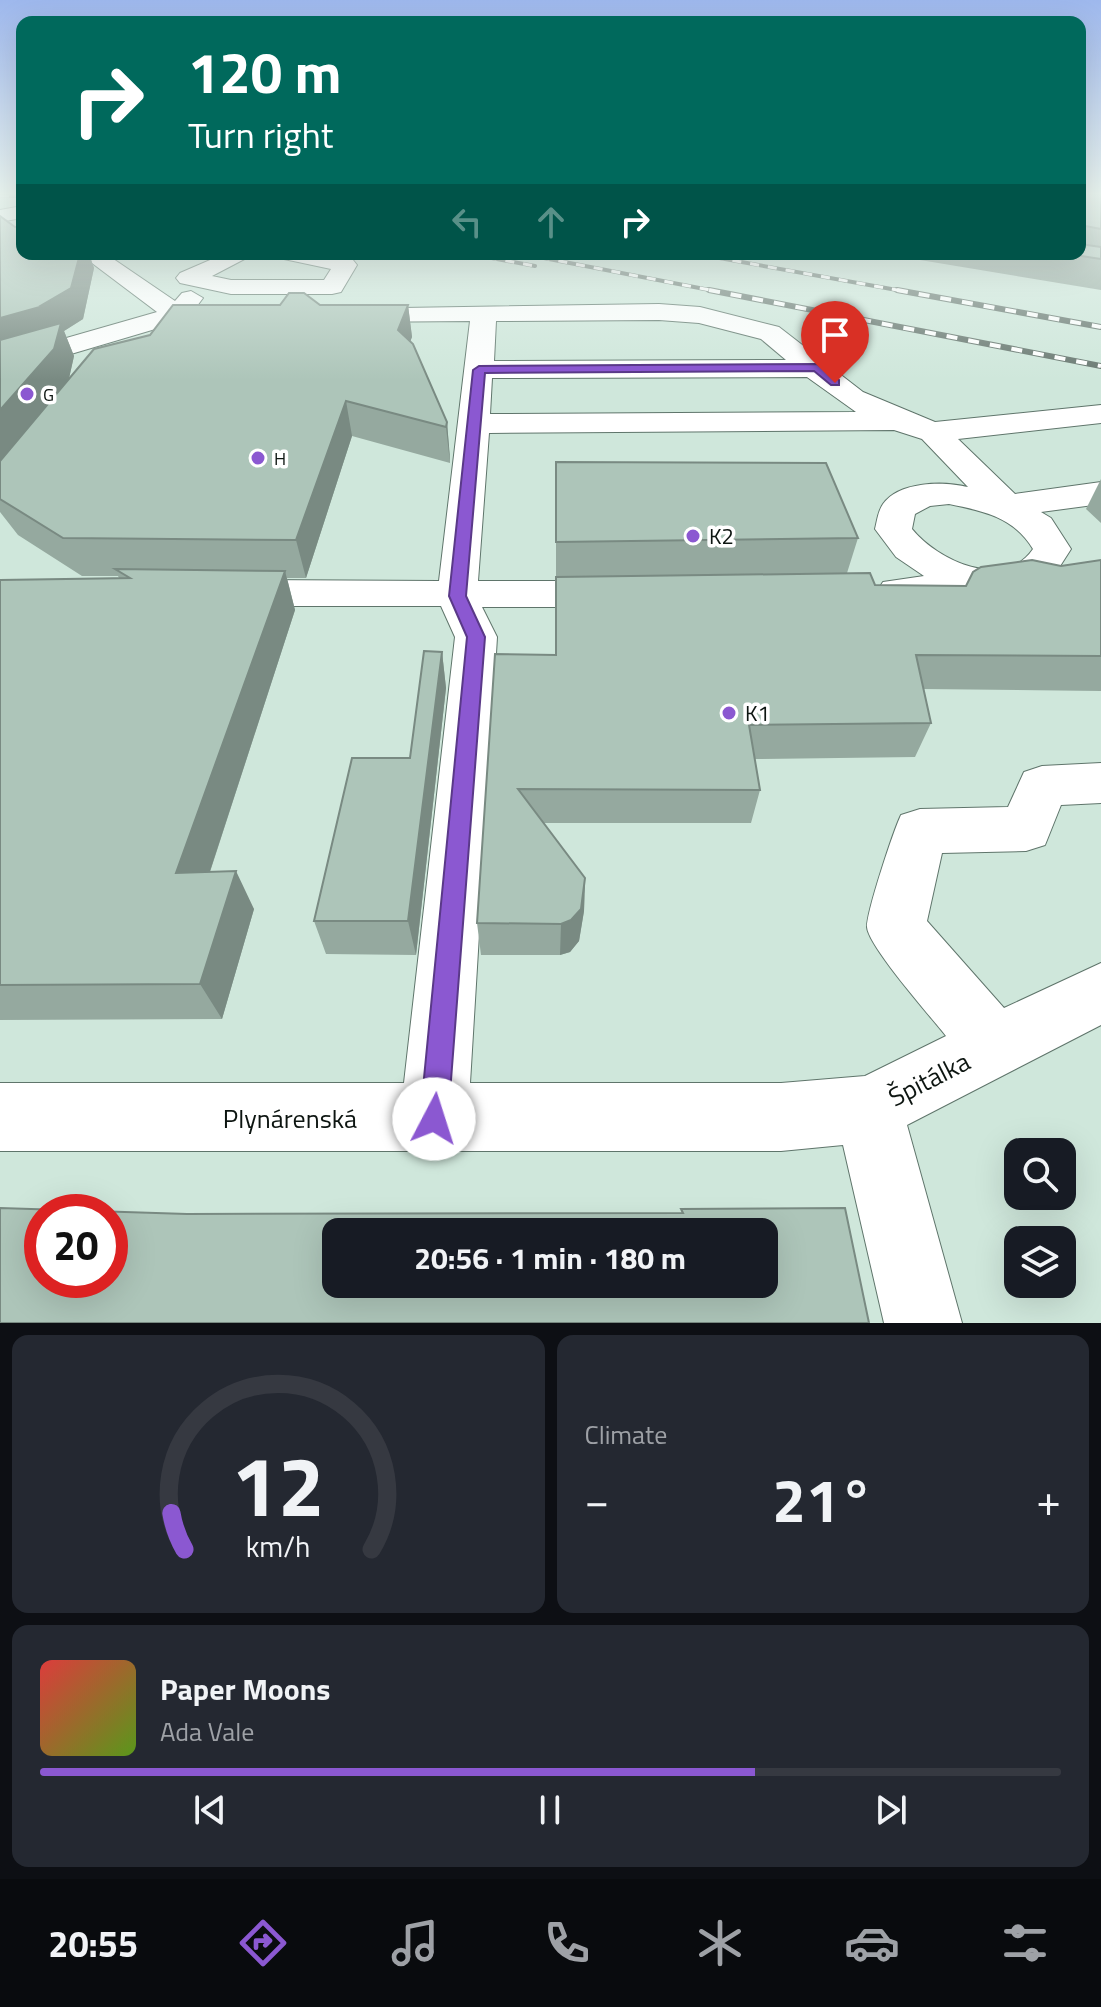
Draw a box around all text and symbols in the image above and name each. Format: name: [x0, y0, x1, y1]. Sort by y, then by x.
text: 120 m: [188, 30, 341, 115]
icon: right: [56, 48, 160, 152]
text: Turn right: [188, 107, 333, 162]
icon: left: [445, 200, 489, 244]
icon: ahead: [529, 200, 573, 244]
icon: right: [613, 200, 657, 244]
pin: [801, 301, 869, 383]
icon: arrive: [813, 313, 857, 357]
place label: G: [43, 381, 54, 408]
marker: G: [18, 385, 36, 403]
place label: H: [274, 445, 286, 472]
marker: H: [249, 449, 267, 467]
place label: K2: [709, 519, 734, 553]
marker: K2: [684, 527, 702, 545]
place label: K1: [745, 696, 770, 730]
marker: K1: [720, 704, 738, 722]
street label: Špitálka: [881, 1042, 977, 1116]
position arrow: [392, 1077, 476, 1161]
street label: Plynárenská: [223, 1099, 357, 1138]
map controls: [1004, 1138, 1076, 1298]
button: search: [1004, 1138, 1076, 1210]
speed limit sign: 20: [24, 1194, 128, 1298]
button: layers: [1004, 1226, 1076, 1298]
text: 20:56 · 1 min · 180 m: [414, 1235, 686, 1281]
text: Climate: [585, 1415, 667, 1454]
text: 12: [232, 1422, 325, 1548]
text: 21°: [772, 1454, 873, 1545]
text: −: [585, 1466, 609, 1533]
text: +: [1036, 1466, 1061, 1533]
text: km/h: [246, 1525, 311, 1568]
text: Paper Moons: [160, 1666, 330, 1712]
text: Ada Vale: [160, 1712, 254, 1751]
icon: previous: [188, 1788, 232, 1832]
icon: pause: [528, 1788, 572, 1832]
icon: next: [869, 1788, 913, 1832]
icon: directions: [235, 1915, 291, 1971]
icon: music: [387, 1915, 443, 1971]
icon: phone: [539, 1915, 595, 1971]
icon: climate: [692, 1915, 748, 1971]
icon: car: [844, 1915, 900, 1971]
icon: filters: [997, 1915, 1053, 1971]
text: 20:55: [48, 1916, 138, 1971]

